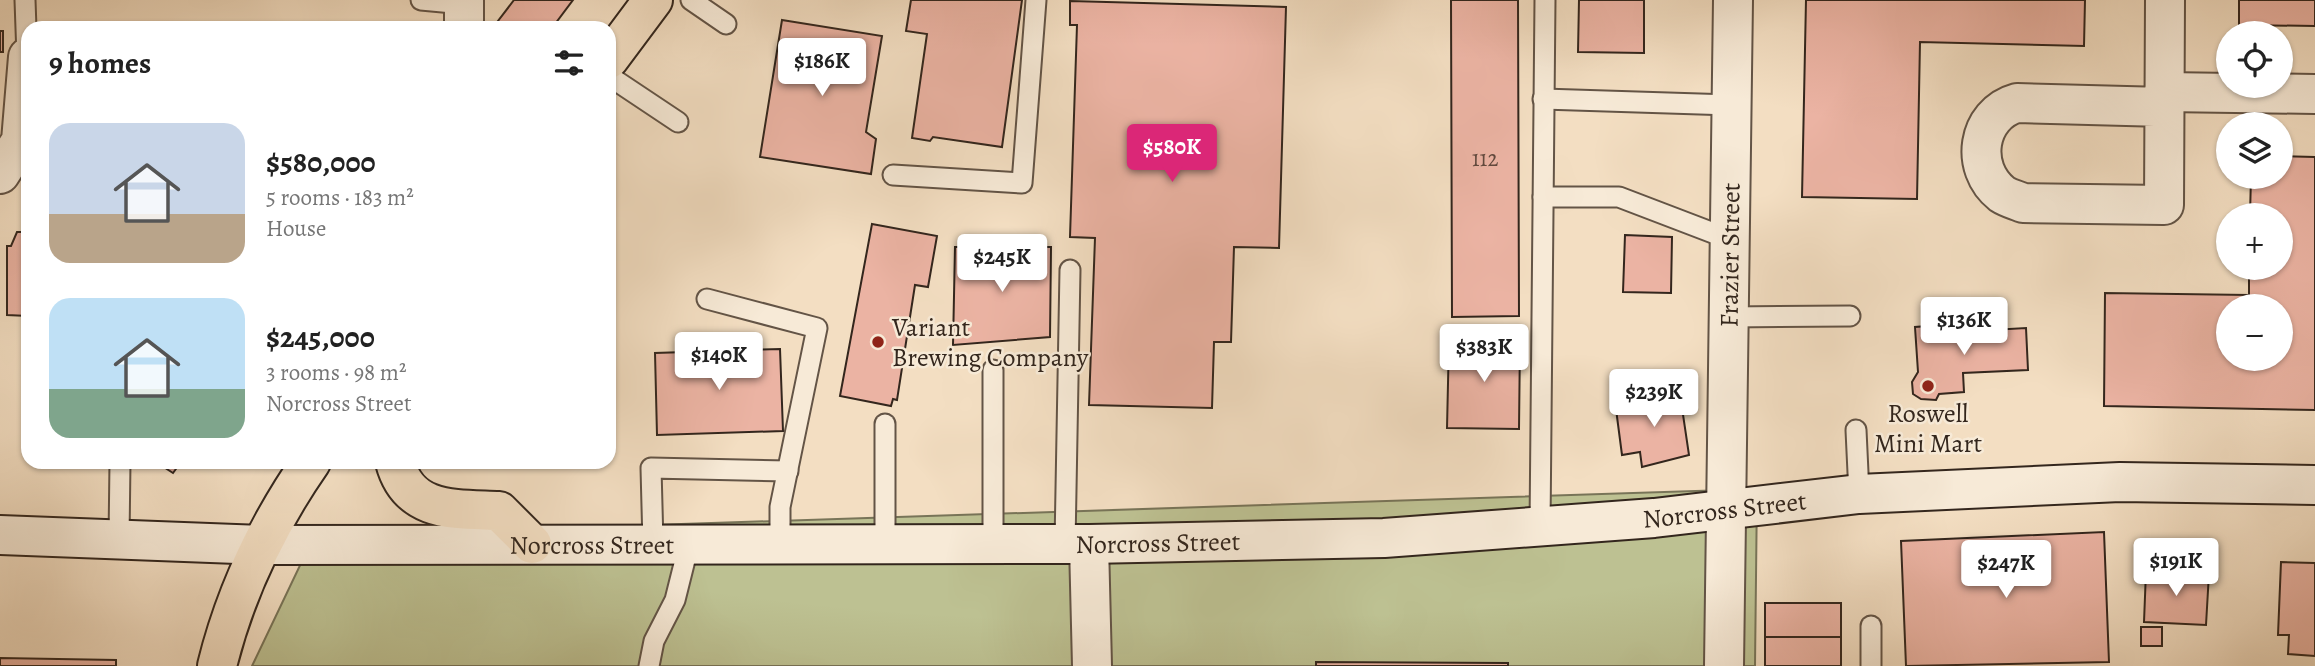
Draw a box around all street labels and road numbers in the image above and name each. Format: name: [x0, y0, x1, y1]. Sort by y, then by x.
street label: Frazier Street: [1712, 182, 1749, 328]
street label: Norcross Street: [1641, 483, 1809, 537]
street label: Norcross Street: [1075, 524, 1241, 562]
street label: Norcross Street: [509, 528, 675, 563]

